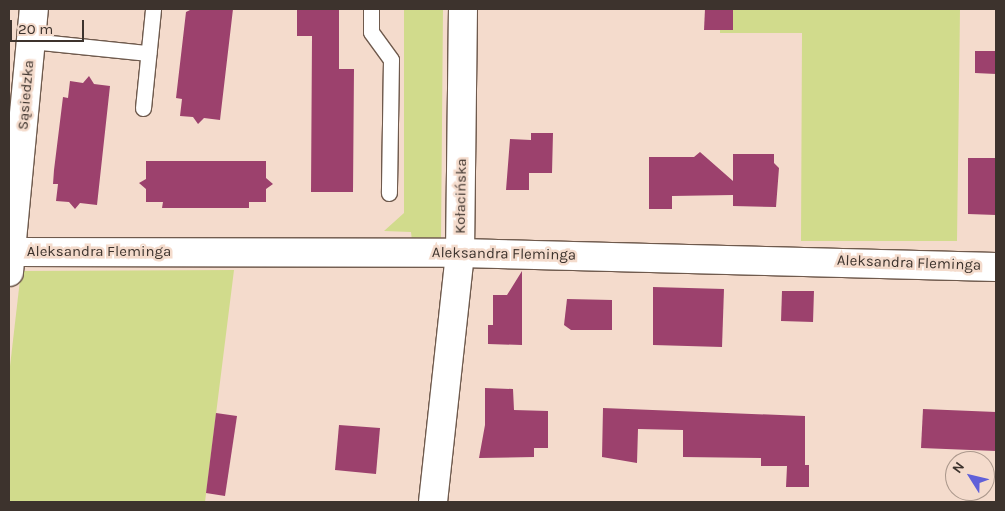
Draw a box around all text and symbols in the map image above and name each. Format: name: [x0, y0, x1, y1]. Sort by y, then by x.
scale bar: [12, 10, 86, 42]
text: 20 m: [18, 20, 53, 38]
street label: Sąsiedzka: [14, 59, 38, 131]
street label: Kołacińska: [451, 158, 471, 234]
street label: Aleksandra Fleminga: [27, 243, 171, 261]
street label: Aleksandra Fleminga: [432, 244, 576, 264]
street label: Aleksandra Fleminga: [837, 251, 981, 275]
north arrow: [945, 451, 995, 501]
text: N: [948, 458, 968, 477]

